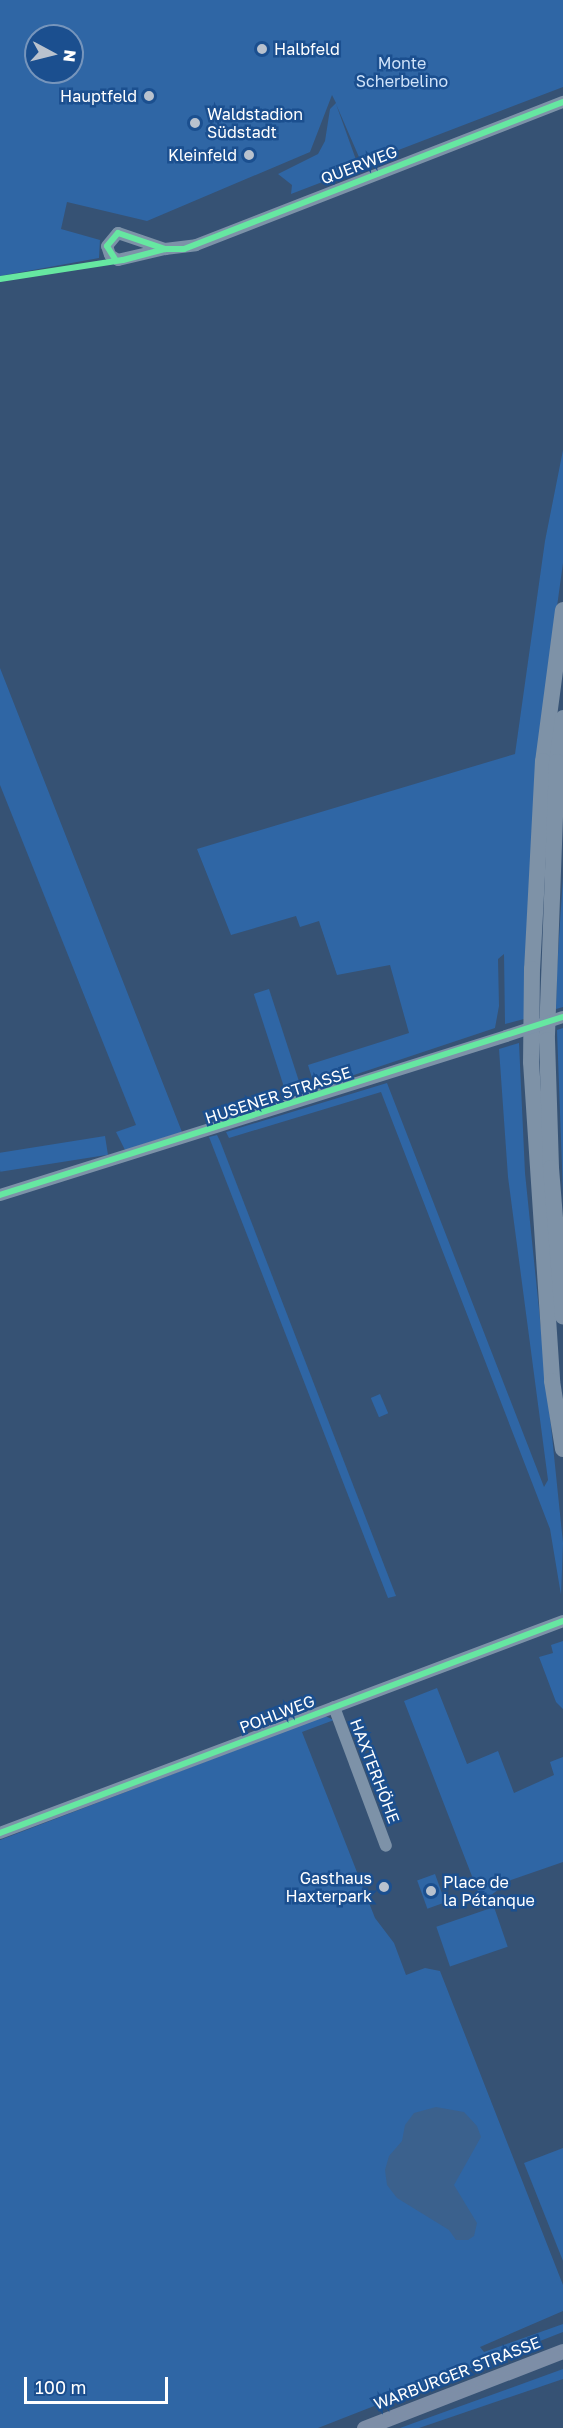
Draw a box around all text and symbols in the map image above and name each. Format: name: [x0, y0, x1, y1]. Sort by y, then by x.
north arrow: [24, 24, 84, 84]
place label: Halbfeld: [274, 39, 340, 59]
marker: Halbfeld: [255, 42, 269, 56]
text: N: [59, 49, 81, 63]
park label: Monte Scherbelino: [356, 53, 448, 91]
place label: Hauptfeld: [60, 86, 137, 106]
marker: Hauptfeld: [142, 89, 156, 103]
place label: Waldstadion Südstadt: [207, 104, 303, 142]
marker: Waldstadion Südstadt: [188, 116, 202, 130]
street label: QUERWEG: [318, 142, 400, 188]
place label: Kleinfeld: [168, 145, 237, 165]
marker: Kleinfeld: [242, 148, 256, 162]
street label: HUSENER STRASSE: [203, 1062, 353, 1128]
street label: POHLWEG: [237, 1691, 317, 1737]
street label: HAXTERHÖHE: [346, 1716, 404, 1826]
place label: Gasthaus Haxterpark: [286, 1868, 372, 1906]
place label: Place de la Pétanque: [443, 1872, 535, 1910]
marker: Gasthaus Haxterpark: [377, 1880, 391, 1894]
marker: Place de la Pétanque: [424, 1884, 438, 1898]
street label: WARBURGER STRASSE: [371, 2332, 543, 2414]
scale bar: [27, 2365, 171, 2403]
text: 100 m: [35, 2376, 86, 2398]

